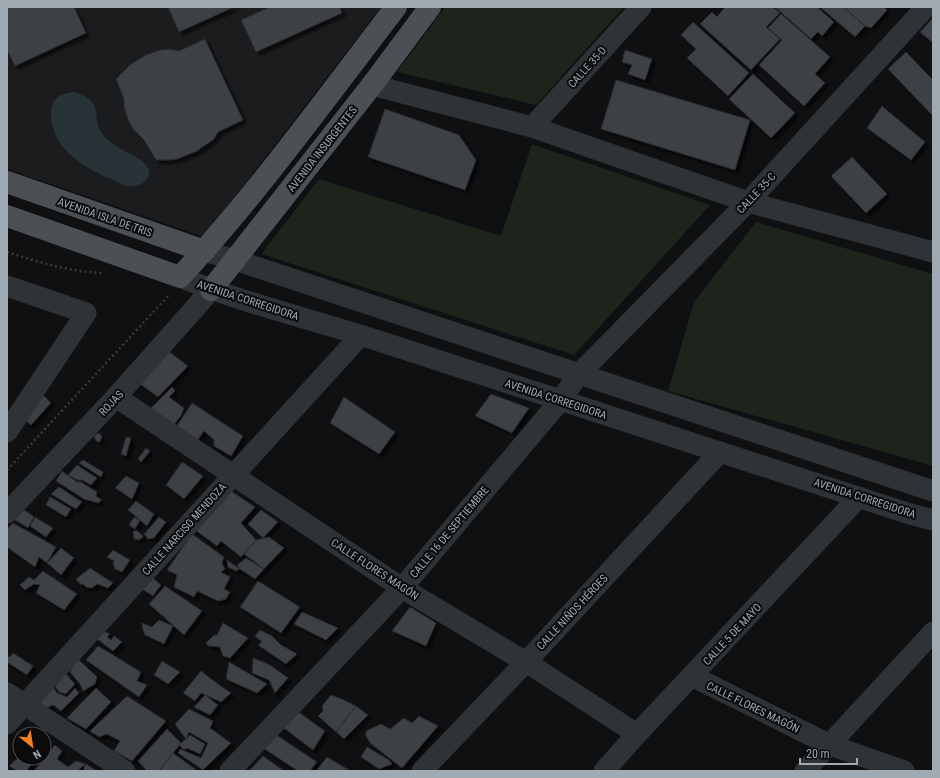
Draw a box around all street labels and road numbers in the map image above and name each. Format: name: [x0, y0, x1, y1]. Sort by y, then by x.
street label: CALLE 35-D: [566, 44, 609, 91]
street label: AVENIDA INSURGENTES: [285, 104, 360, 195]
street label: CALLE 35-C: [734, 170, 778, 216]
street label: AVENIDA ISLA DE TRIS: [56, 195, 154, 240]
street label: AVENIDA CORREGIDORA: [195, 278, 301, 323]
street label: AVENIDA CORREGIDORA: [503, 377, 609, 422]
street label: ROJAS: [96, 388, 126, 419]
street label: AVENIDA CORREGIDORA: [812, 476, 918, 521]
street label: CALLE NARCISO MENDOZA: [140, 480, 230, 578]
street label: CALLE 16 DE SEPTIEMBRE: [407, 483, 492, 581]
street label: CALLE FLORES MAGÓN: [328, 536, 421, 603]
street label: CALLE NIÑOS HÉROES: [534, 572, 611, 653]
street label: CALLE 5 DE MAYO: [700, 601, 764, 668]
street label: CALLE FLORES MAGÓN: [704, 679, 801, 736]

